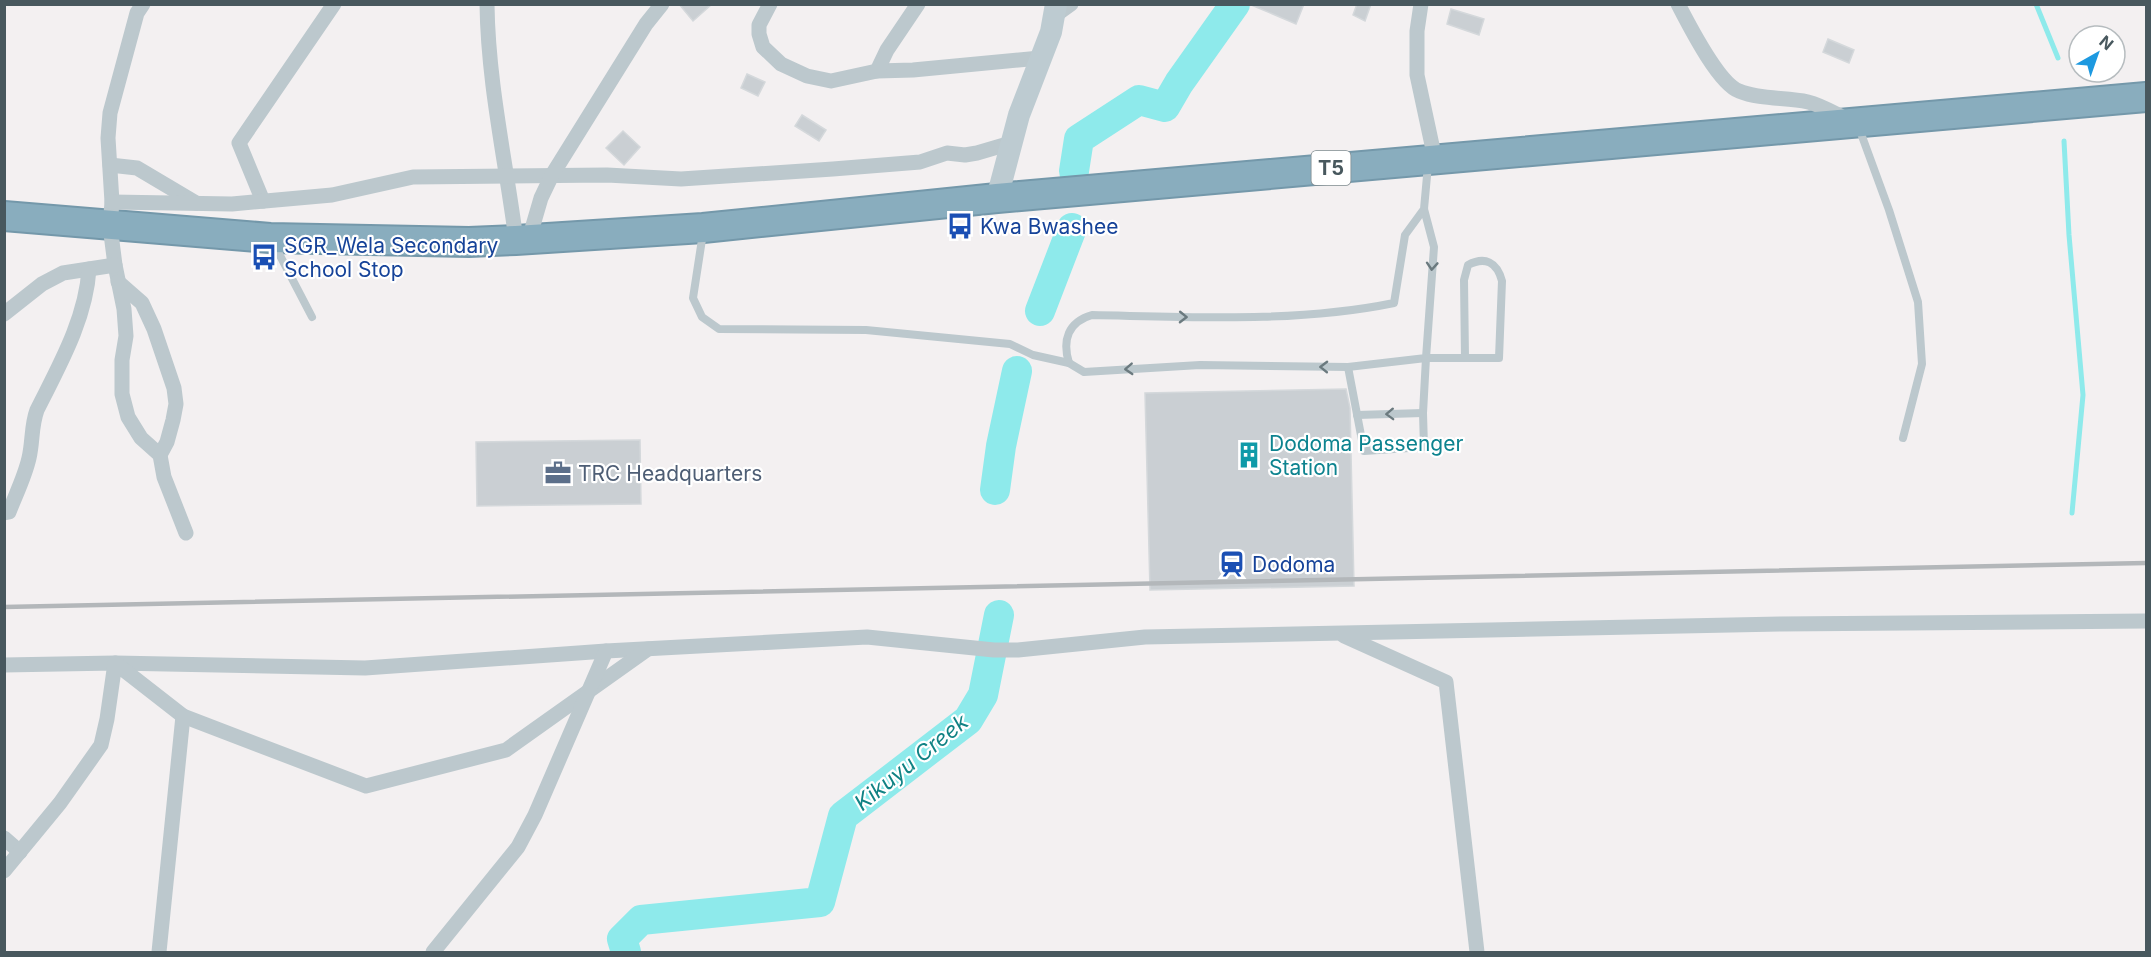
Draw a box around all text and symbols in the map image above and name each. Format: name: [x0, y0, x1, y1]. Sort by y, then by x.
north arrow: [2067, 24, 2127, 84]
text: N: [2096, 31, 2118, 54]
road number: T5: [1312, 151, 1350, 185]
bus stop icon: Kwa Bwashee: [945, 211, 975, 241]
place label: Kwa Bwashee: [980, 214, 1118, 239]
place label: SGR_Wela Secondary School Stop: [284, 233, 498, 282]
bus stop icon: SGR_Wela Secondary School Stop: [249, 242, 279, 272]
one-way arrow: [1426, 261, 1439, 270]
one-way arrow: [1179, 311, 1188, 323]
one-way arrow: [1319, 361, 1328, 373]
one-way arrow: [1125, 363, 1134, 376]
one-way arrow: [1386, 407, 1395, 420]
place label: Dodoma Passenger Station: [1269, 431, 1463, 480]
building icon: Dodoma Passenger Station: [1234, 440, 1264, 470]
office icon: TRC Headquarters: [543, 458, 573, 488]
place label: TRC Headquarters: [578, 461, 762, 486]
station icon: Dodoma: [1217, 549, 1247, 579]
place label: Dodoma: [1252, 552, 1335, 577]
water label: Kikuyu Creek: [849, 708, 974, 816]

